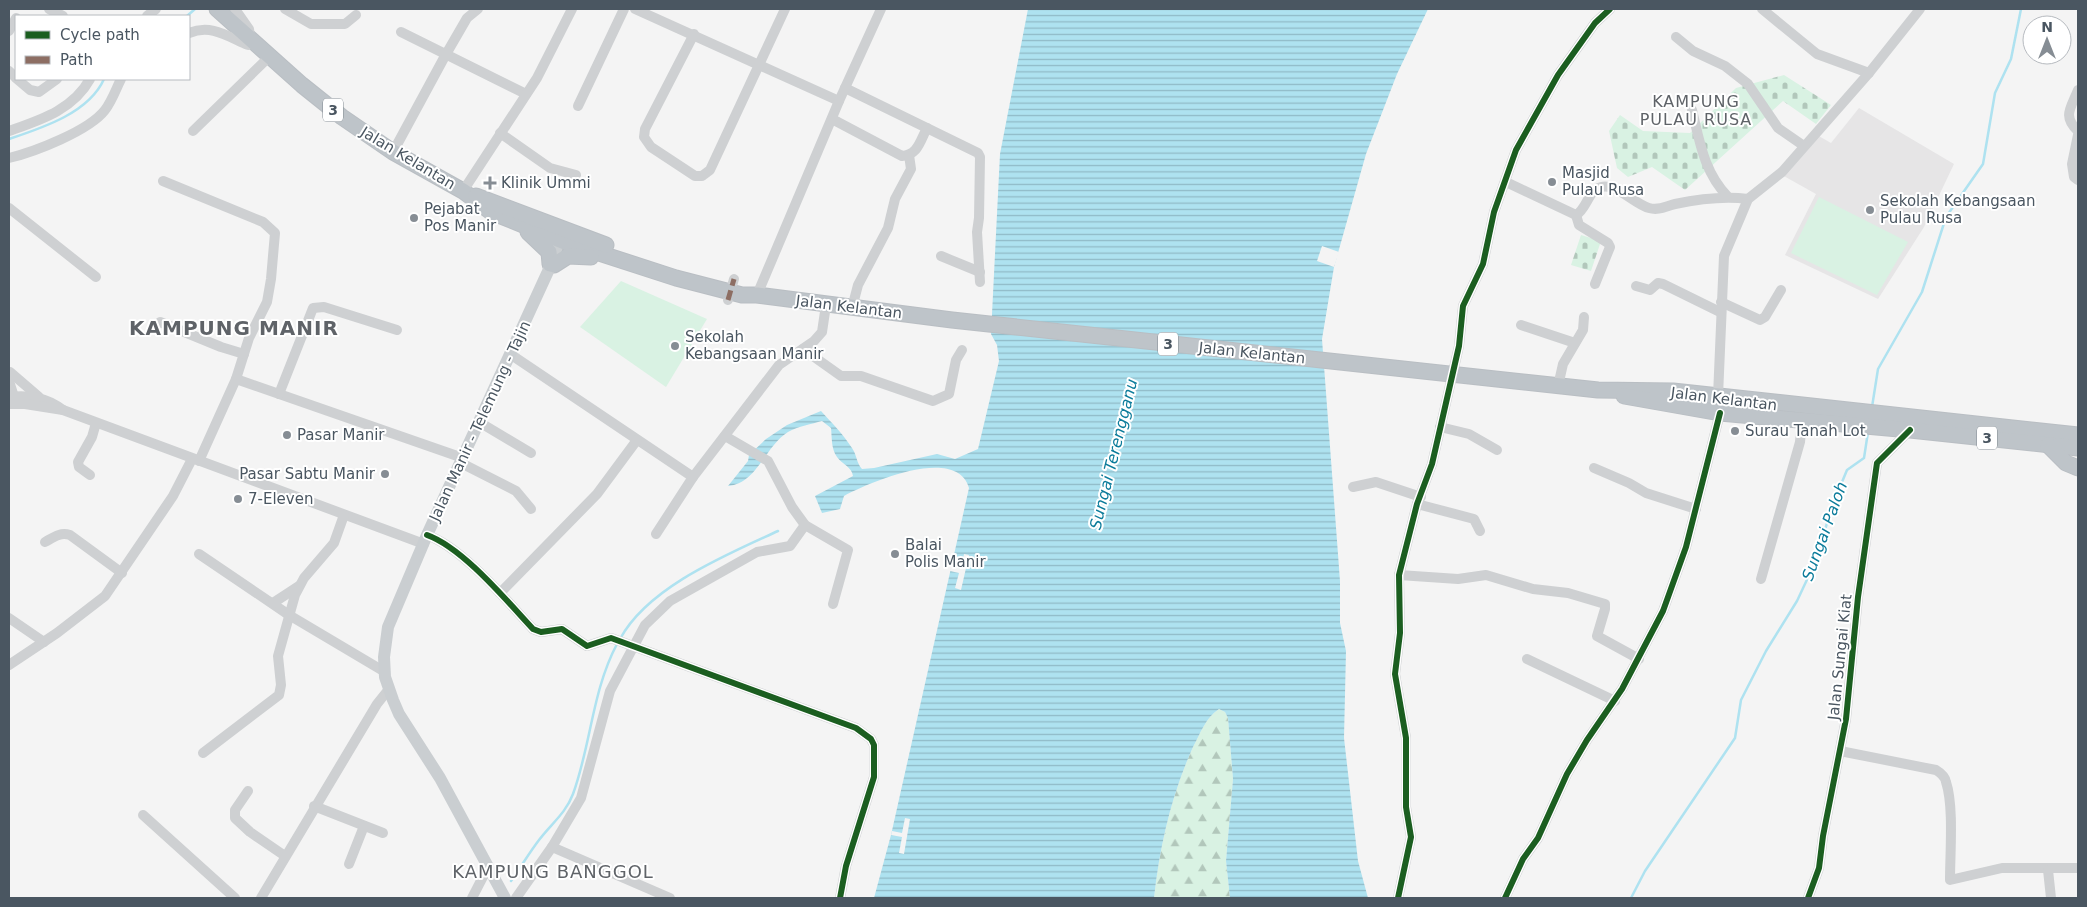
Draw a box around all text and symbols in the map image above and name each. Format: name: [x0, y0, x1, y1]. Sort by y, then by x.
legend: [15, 15, 190, 80]
north arrow: [2022, 15, 2072, 65]
text: N: [2041, 19, 2053, 35]
text: Cycle path: [60, 26, 140, 44]
text: Path: [60, 51, 93, 69]
district label: KAMPUNG PULAU RUSA: [1640, 92, 1752, 129]
road number: 3: [323, 98, 343, 122]
street label: Jalan Kelantan: [357, 122, 459, 193]
place label: Masjid Pulau Rusa: [1562, 164, 1644, 199]
place label: Klinik Ummi: [501, 174, 591, 192]
marker: Klinik Ummi: [483, 176, 497, 190]
marker: Masjid Pulau Rusa: [1546, 176, 1558, 188]
place label: Sekolah Kebangsaan Pulau Rusa: [1880, 192, 2035, 227]
place label: Pejabat Pos Manir: [424, 200, 497, 235]
marker: Sekolah Kebangsaan Pulau Rusa: [1864, 204, 1876, 216]
marker: Pejabat Pos Manir: [408, 212, 420, 224]
street label: Jalan Kelantan: [794, 291, 903, 322]
district label: KAMPUNG MANIR: [129, 316, 339, 340]
street label: Jalan Manir - Telemung - Tajin: [425, 318, 534, 525]
place label: Sekolah Kebangsaan Manir: [685, 328, 824, 363]
road number: 3: [1158, 332, 1178, 356]
street label: Jalan Kelantan: [1197, 338, 1306, 368]
marker: Sekolah Kebangsaan Manir: [669, 340, 681, 352]
water label: Sungai Terengganu: [1086, 377, 1141, 531]
street label: Jalan Kelantan: [1669, 383, 1778, 414]
place label: Surau Tanah Lot: [1745, 422, 1866, 440]
marker: Surau Tanah Lot: [1729, 425, 1741, 437]
place label: Pasar Manir: [297, 426, 385, 444]
road number: 3: [1977, 426, 1997, 449]
marker: Pasar Manir: [281, 429, 293, 441]
place label: Pasar Sabtu Manir: [239, 465, 376, 483]
marker: Pasar Sabtu Manir: [379, 468, 391, 480]
water label: Sungai Paloh: [1798, 479, 1851, 583]
place label: 7-Eleven: [248, 490, 313, 508]
marker: 7-Eleven: [232, 493, 244, 505]
place label: Balai Polis Manir: [905, 536, 986, 571]
marker: Balai Polis Manir: [889, 548, 901, 560]
street label: Jalan Sungai Kiat: [1824, 593, 1856, 722]
district label: KAMPUNG BANGGOL: [452, 861, 654, 882]

